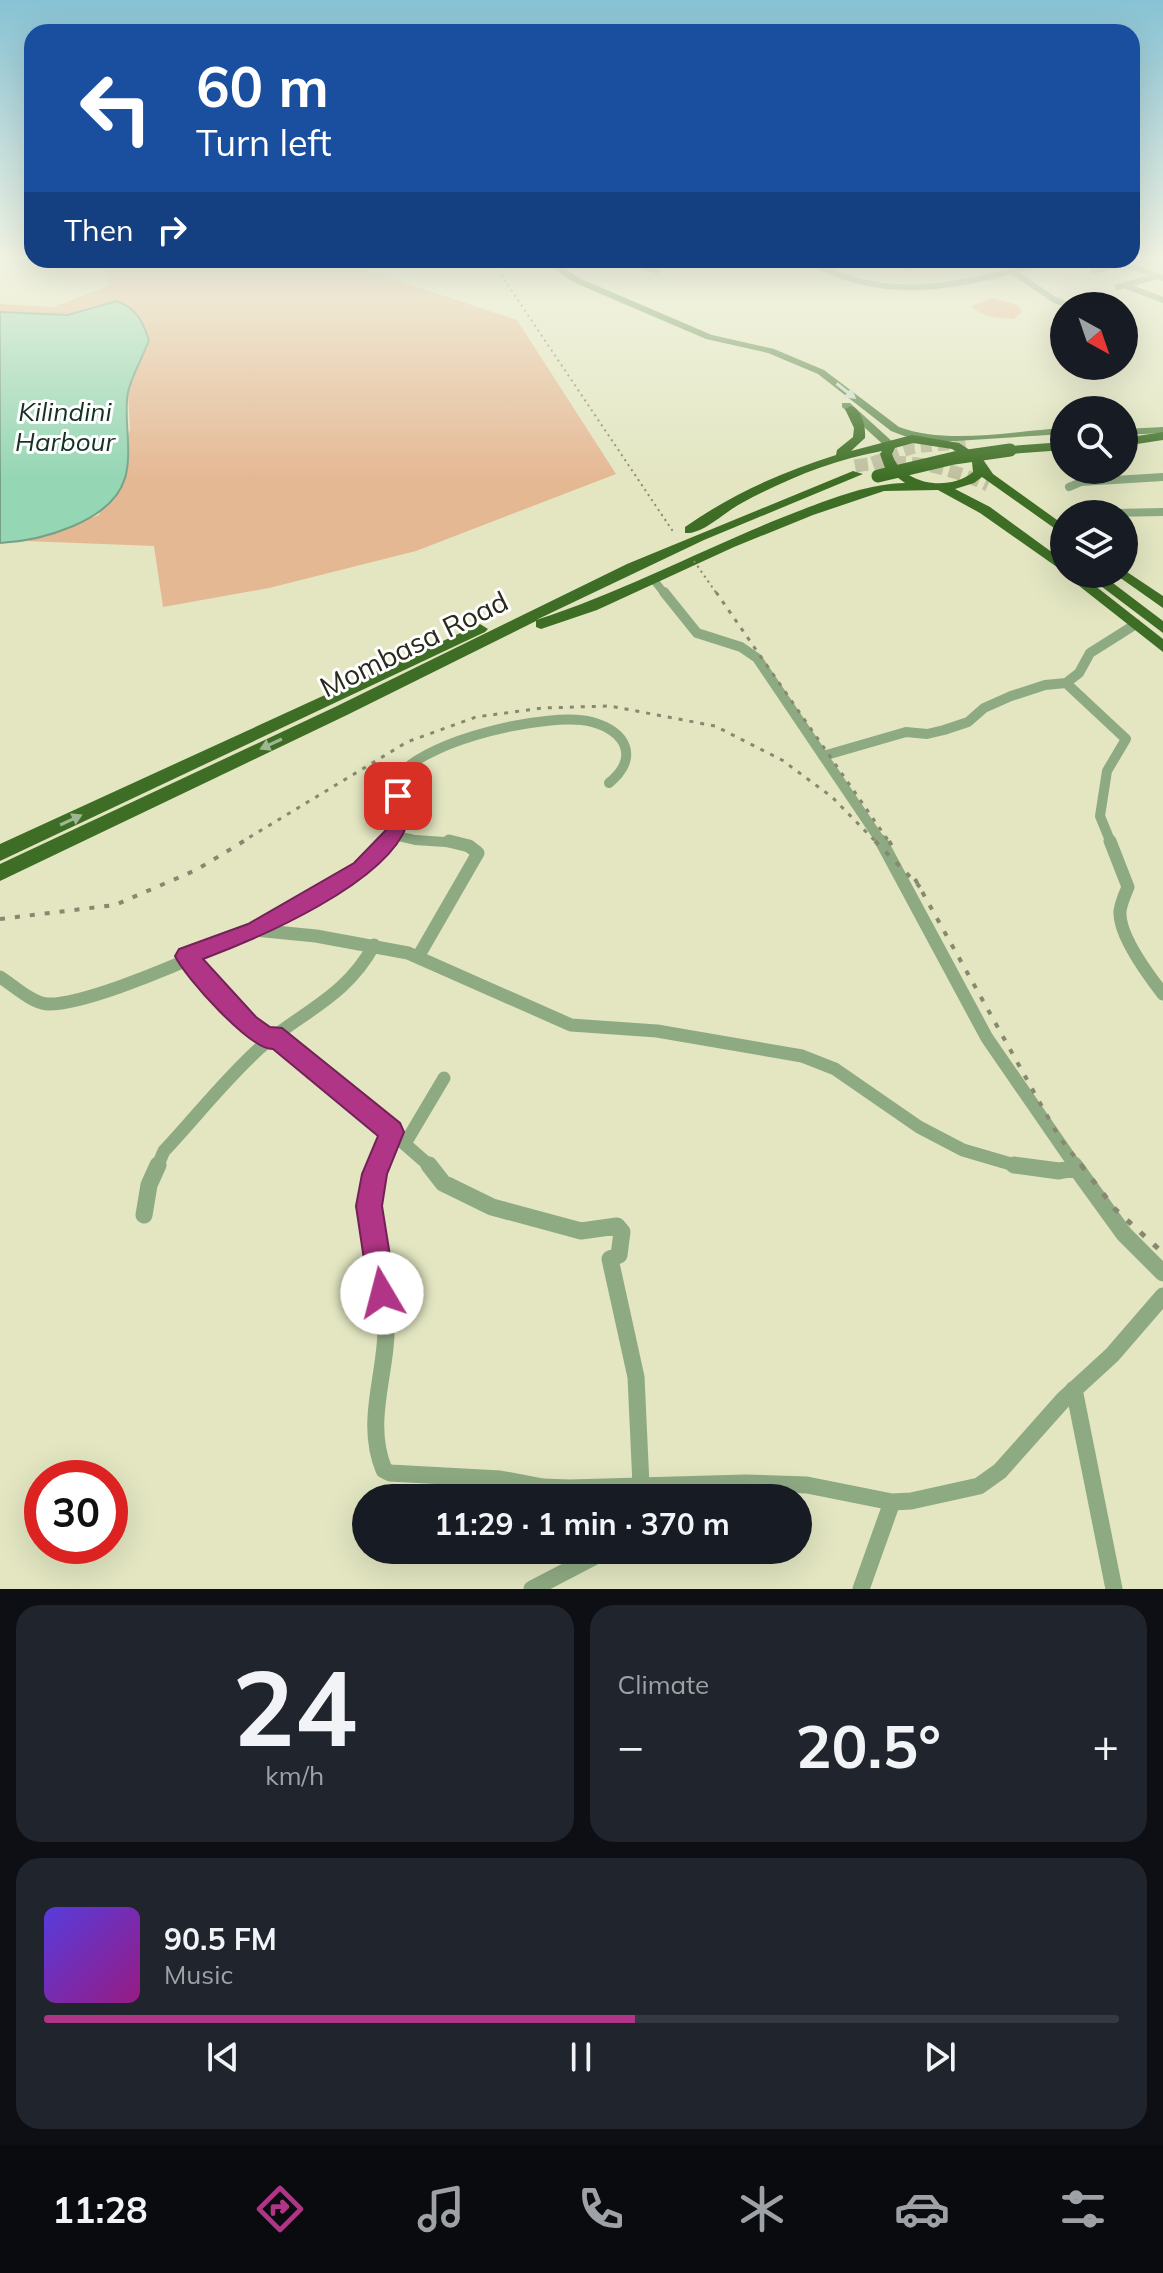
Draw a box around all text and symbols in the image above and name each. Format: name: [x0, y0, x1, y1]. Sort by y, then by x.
text: 60 m: [196, 51, 329, 121]
icon: left: [64, 56, 168, 160]
text: Turn left: [196, 120, 332, 165]
icon: right: [150, 208, 194, 252]
text: Then: [64, 211, 134, 249]
north arrow: [1050, 292, 1138, 380]
map controls: [1050, 292, 1138, 588]
one-way arrow: [836, 382, 856, 398]
water label: Kilindini Harbour: [15, 395, 116, 458]
button: search: [1050, 396, 1138, 484]
button: layers: [1050, 500, 1138, 588]
street label: Mombasa Road: [314, 583, 514, 704]
one-way arrow: [259, 737, 282, 751]
pin: [364, 762, 432, 830]
icon: arrive: [376, 774, 420, 818]
one-way arrow: [59, 813, 82, 827]
position arrow: [340, 1251, 424, 1335]
speed limit sign: 30: [24, 1460, 128, 1564]
text: 11:29 · 1 min · 370 m: [434, 1505, 730, 1543]
text: 24: [232, 1641, 357, 1772]
text: Climate: [618, 1668, 709, 1701]
text: 20.5°: [795, 1708, 941, 1783]
text: −: [618, 1718, 644, 1773]
text: +: [1093, 1718, 1119, 1773]
text: km/h: [265, 1759, 324, 1792]
text: 90.5 FM: [164, 1920, 277, 1958]
text: Music: [164, 1958, 233, 1991]
icon: previous: [201, 2035, 245, 2079]
icon: pause: [559, 2035, 603, 2079]
icon: next: [918, 2035, 962, 2079]
icon: directions: [252, 2181, 308, 2237]
icon: music: [413, 2181, 469, 2237]
icon: phone: [573, 2181, 629, 2237]
icon: climate: [734, 2181, 790, 2237]
icon: car: [894, 2181, 950, 2237]
icon: filters: [1055, 2181, 1111, 2237]
text: 11:28: [52, 2187, 148, 2232]

